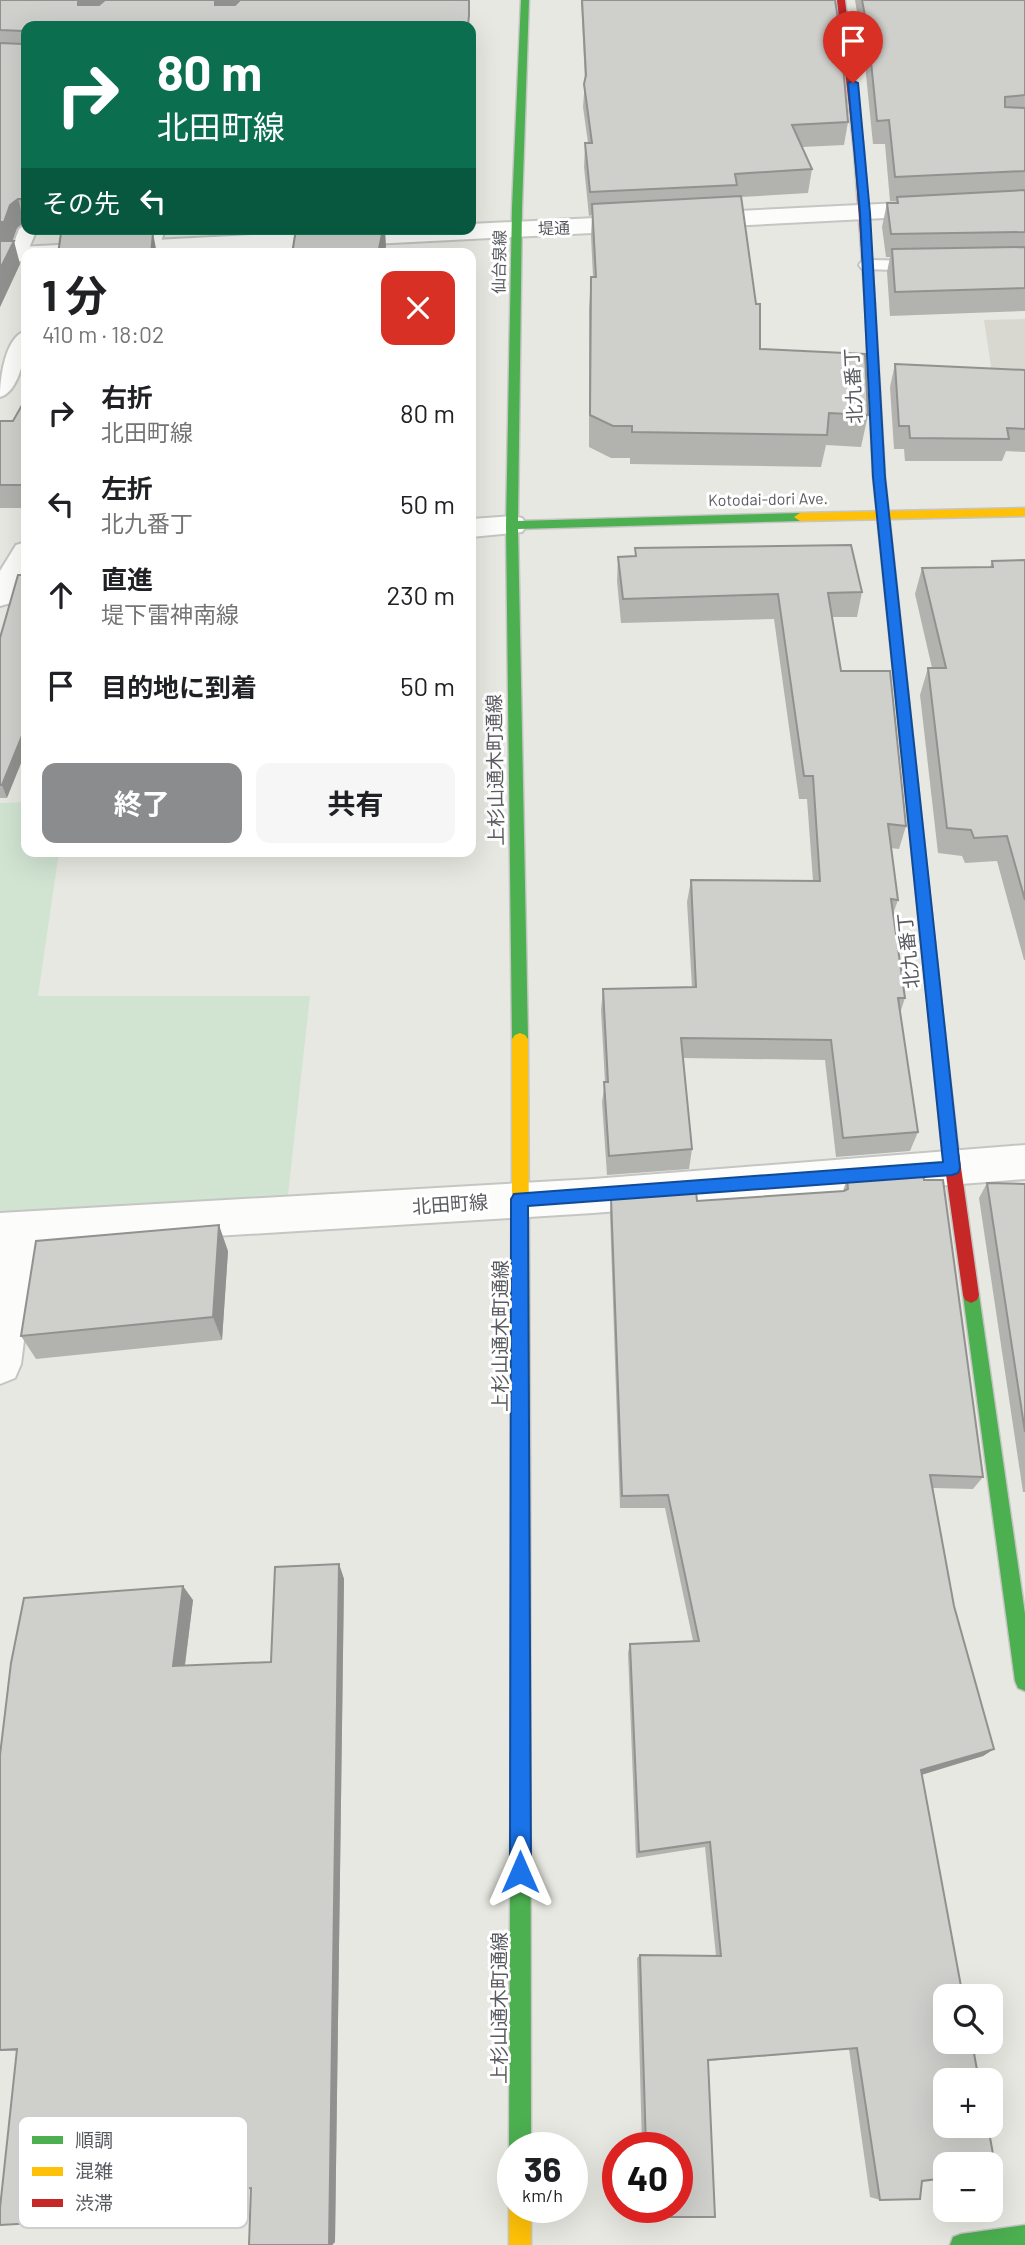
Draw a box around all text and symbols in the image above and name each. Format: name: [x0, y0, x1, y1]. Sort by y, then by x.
pin: [823, 11, 883, 83]
icon: arrive: [834, 22, 872, 60]
text: 80 m: [157, 42, 262, 101]
icon: right: [42, 49, 133, 140]
text: 北田町線: [157, 107, 285, 145]
icon: left: [134, 182, 172, 220]
text: その先: [42, 187, 120, 218]
street label: 堤通: [538, 217, 570, 238]
street label: 仙台泉線: [488, 230, 509, 294]
text: 1 分: [42, 269, 107, 319]
button: close: [381, 271, 455, 345]
text: 410 m · 18:02: [42, 320, 164, 348]
street label: 北九番丁: [839, 347, 866, 425]
text: 右折: [101, 381, 153, 412]
icon: right: [42, 394, 80, 432]
text: 80 m: [400, 397, 455, 428]
text: 北田町線: [101, 418, 193, 446]
text: 左折: [101, 472, 153, 503]
icon: left: [42, 485, 80, 523]
text: 50 m: [400, 488, 455, 519]
street label: Kotodai-dori Ave.: [708, 488, 828, 509]
text: 北九番丁: [101, 509, 193, 537]
text: 直進: [101, 563, 153, 594]
icon: ahead: [42, 576, 80, 614]
text: 230 m: [386, 579, 455, 610]
text: 堤下雷神南線: [101, 600, 239, 628]
icon: arrive: [42, 667, 80, 705]
text: 50 m: [400, 670, 455, 701]
text: 目的地に到着: [101, 671, 257, 702]
street label: 上杉山通木町通線: [482, 694, 507, 846]
button: 終了: [42, 763, 242, 843]
button: 共有: [256, 763, 455, 843]
street label: 北九番丁: [892, 912, 923, 990]
street label: 北田町線: [411, 1189, 489, 1218]
street label: 上杉山通木町通線: [488, 1260, 511, 1412]
position arrow: [483, 1835, 557, 1909]
street label: 上杉山通木町通線: [487, 1932, 510, 2084]
map controls: [933, 1984, 1003, 2222]
button: search: [933, 1984, 1003, 2054]
button: +: [933, 2068, 1003, 2138]
legend: [18, 2116, 248, 2228]
text: 順調: [75, 2128, 113, 2151]
speed limit sign: 40: [602, 2132, 693, 2223]
text: 36: [524, 2147, 561, 2189]
button: −: [933, 2152, 1003, 2222]
text: 混雑: [75, 2159, 113, 2182]
text: km/h: [522, 2184, 563, 2206]
text: 渋滞: [75, 2191, 113, 2214]

